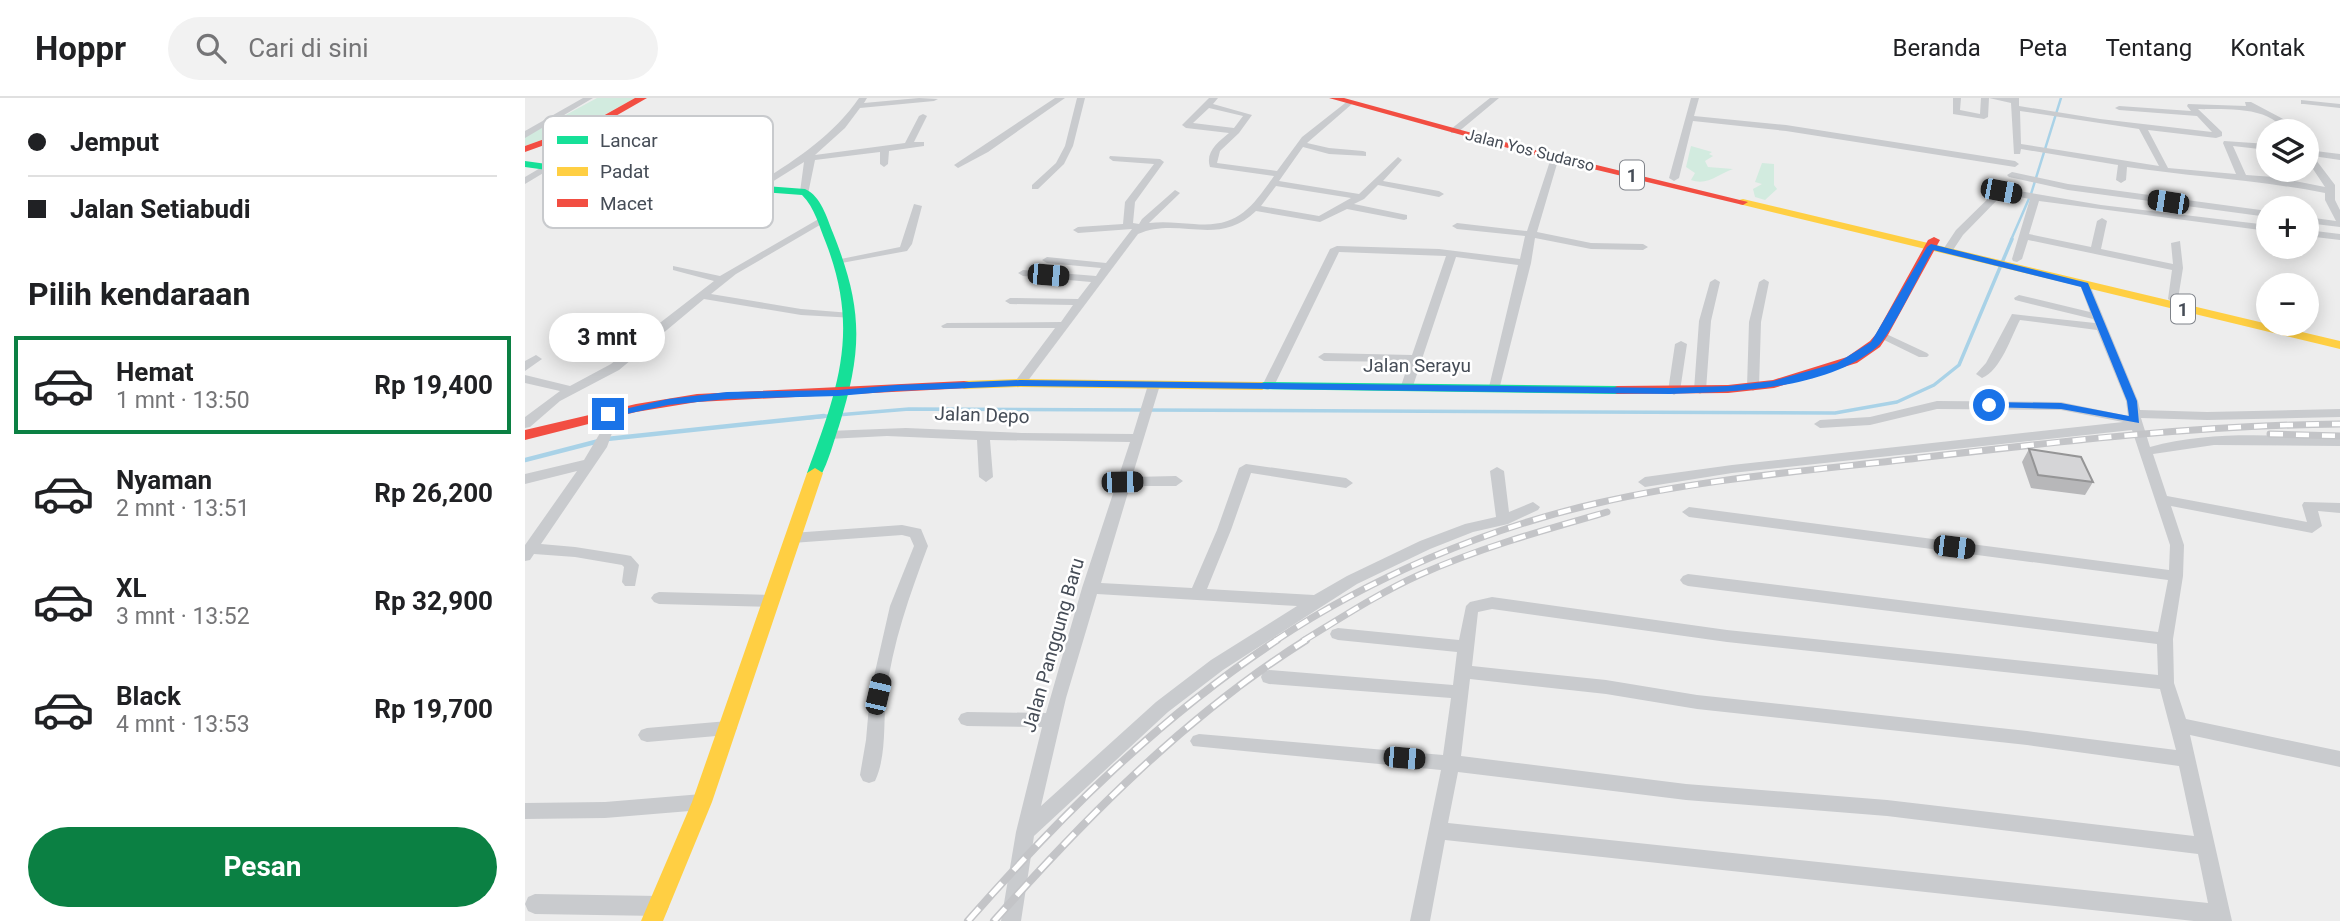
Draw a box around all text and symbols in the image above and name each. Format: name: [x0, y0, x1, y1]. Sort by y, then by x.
search box: [168, 17, 658, 80]
text: Hoppr: [35, 29, 126, 68]
icon: search: [192, 29, 230, 67]
text: Cari di sini: [248, 33, 369, 63]
text: Beranda: [1893, 34, 1981, 62]
text: Peta: [2019, 34, 2067, 62]
text: Tentang: [2105, 34, 2192, 62]
text: Kontak: [2230, 34, 2305, 62]
legend: [543, 116, 773, 228]
map controls: [2256, 119, 2319, 336]
button: layers: [2256, 119, 2319, 182]
street label: Jalan Yos Sudarso: [1464, 125, 1596, 175]
text: Jemput: [70, 127, 159, 157]
text: Lancar: [600, 129, 658, 152]
text: Padat: [600, 160, 650, 183]
road number: 1: [1620, 160, 1644, 190]
car: [1979, 177, 2024, 205]
car: [2146, 188, 2191, 216]
text: Macet: [600, 192, 653, 215]
text: Jalan Setiabudi: [70, 194, 251, 224]
button: +: [2256, 196, 2319, 259]
car: [1027, 263, 1070, 287]
button: −: [2256, 273, 2319, 336]
text: Pilih kendaraan: [28, 275, 250, 313]
road number: 1: [2171, 294, 2195, 324]
callout: 3 mnt: [550, 313, 666, 362]
text: 3 mnt: [577, 324, 637, 351]
icon: car: [32, 354, 95, 417]
street label: Jalan Serayu: [1363, 354, 1471, 377]
text: Hemat: [116, 357, 194, 387]
text: Rp 19,400: [374, 370, 493, 400]
text: 1 mnt · 13:50: [116, 387, 250, 414]
route start: [1973, 389, 2005, 421]
route end: [592, 398, 624, 430]
street label: Jalan Depo: [934, 402, 1030, 428]
icon: car: [32, 462, 95, 525]
text: Nyaman: [116, 465, 212, 495]
car: [1101, 471, 1144, 493]
text: Rp 26,200: [374, 478, 493, 508]
text: 2 mnt · 13:51: [116, 495, 250, 522]
car: [1932, 534, 1977, 560]
street label: Jalan Panggung Baru: [1017, 555, 1089, 735]
icon: car: [32, 570, 95, 633]
text: XL: [116, 573, 147, 603]
text: Rp 32,900: [374, 586, 493, 616]
text: 3 mnt · 13:52: [116, 603, 250, 630]
car: [864, 671, 893, 717]
icon: car: [32, 678, 95, 741]
text: Black: [116, 681, 181, 711]
text: Rp 19,700: [374, 694, 493, 724]
text: 4 mnt · 13:53: [116, 711, 250, 738]
car: [1383, 746, 1426, 770]
button: Pesan: [28, 827, 497, 907]

